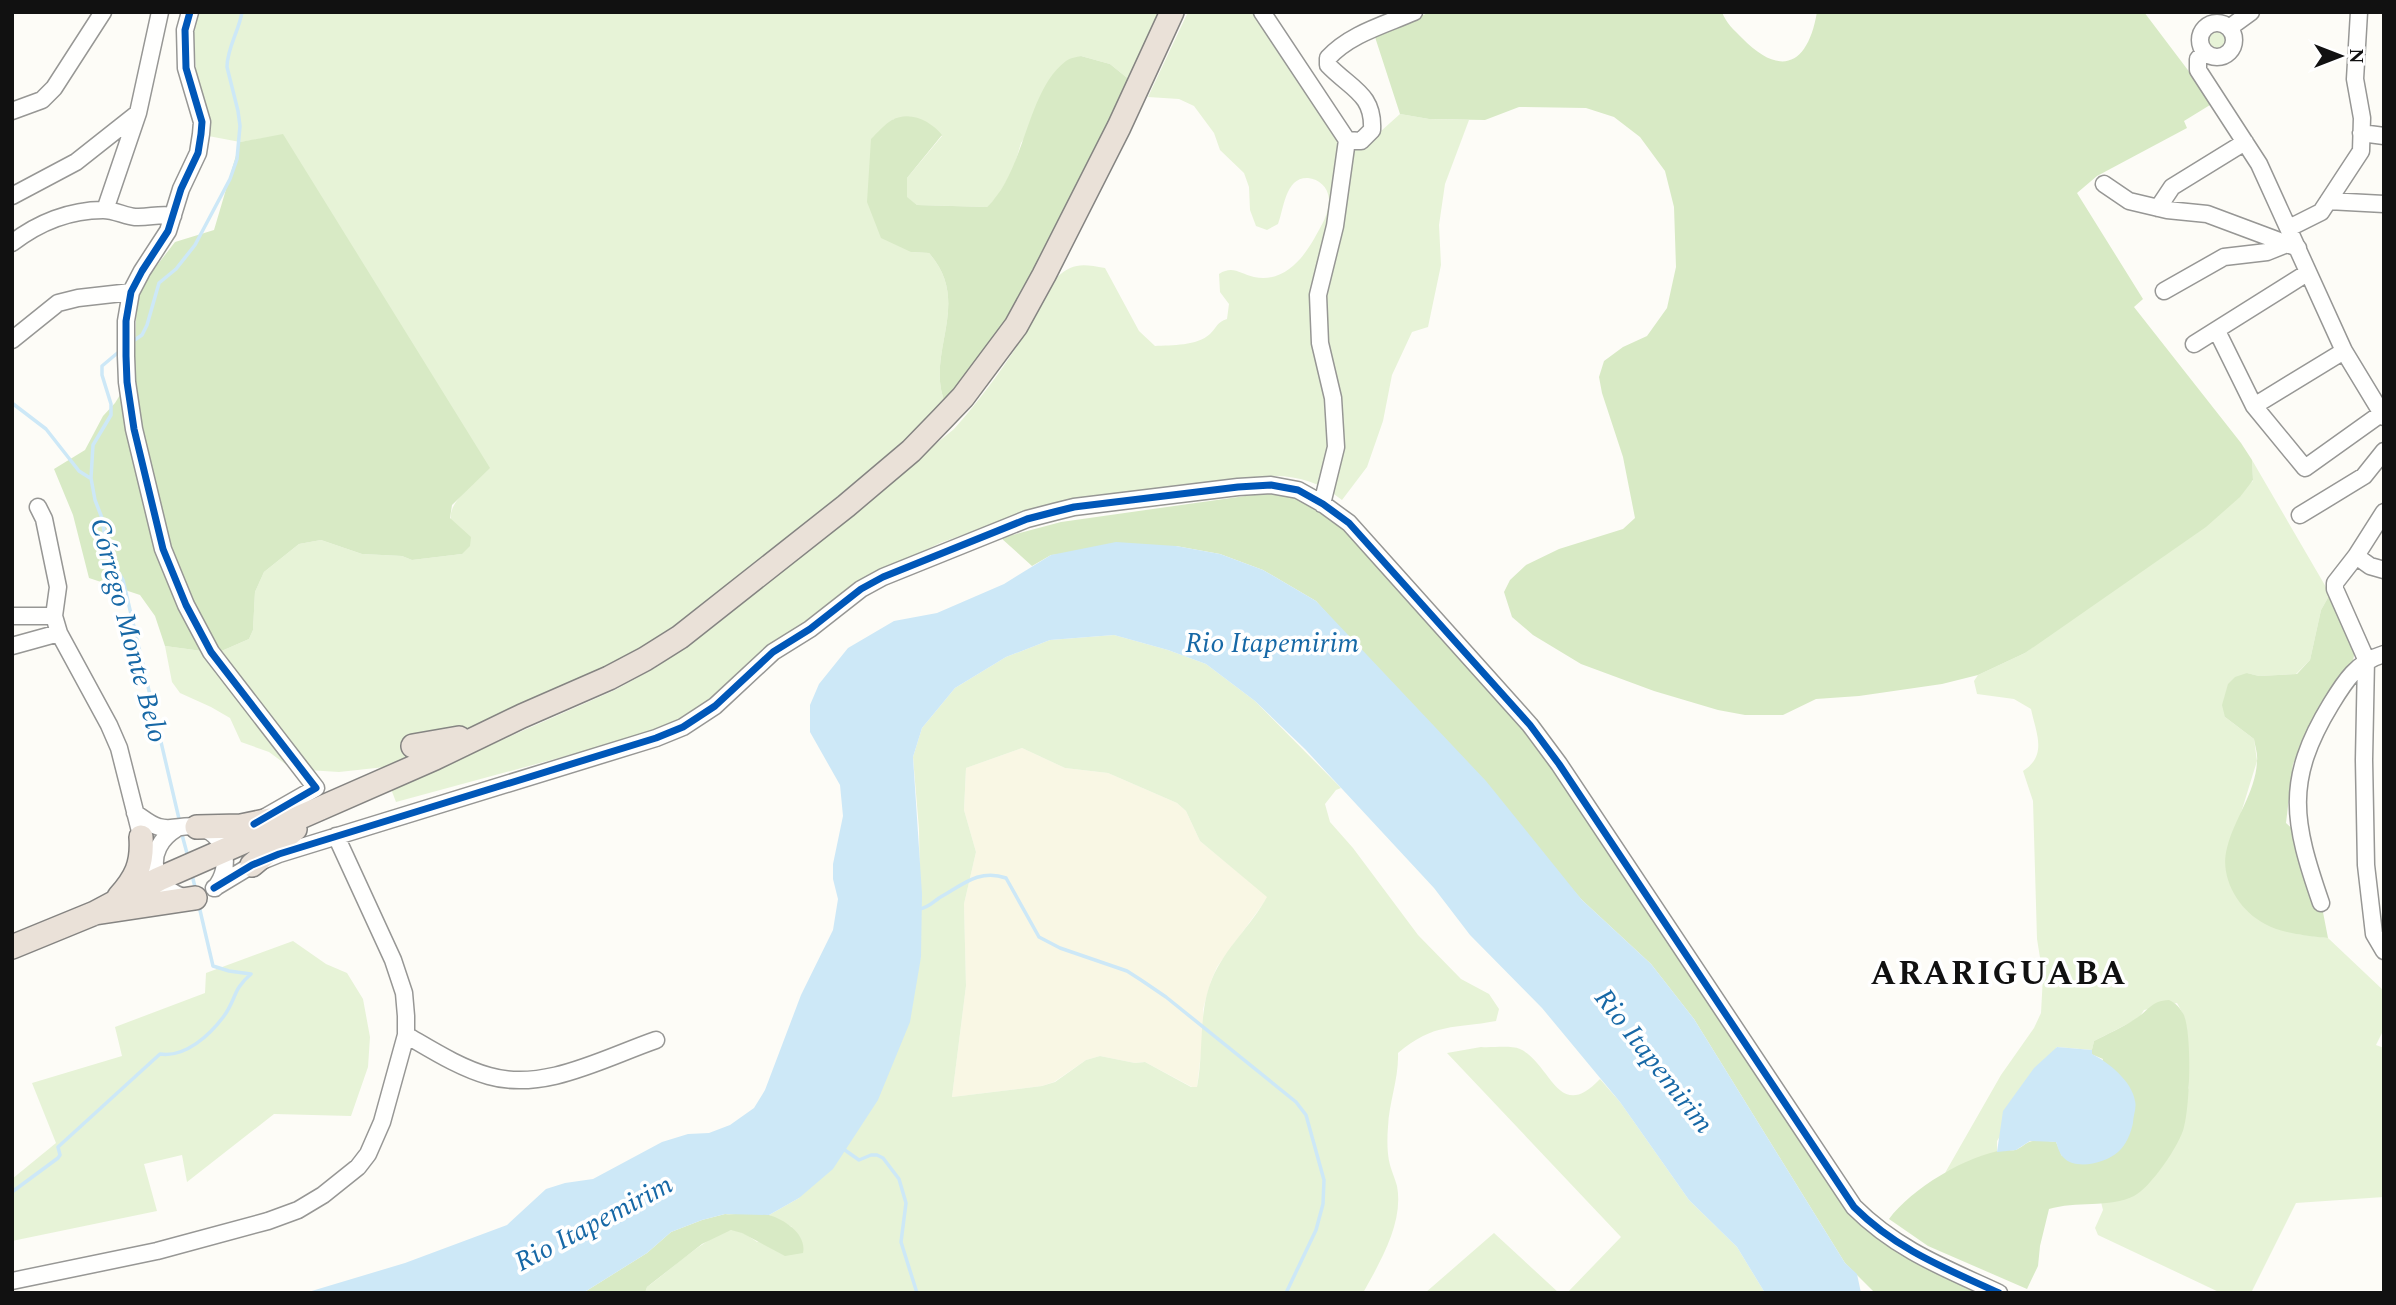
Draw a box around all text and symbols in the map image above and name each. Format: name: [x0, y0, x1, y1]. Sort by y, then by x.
north arrow: [2305, 21, 2375, 91]
text: N: [2341, 48, 2370, 64]
water label: Córrego Monte Belo: [78, 513, 179, 748]
water label: Rio Itapemirim: [1185, 622, 1359, 665]
district label: ARARIGUABA: [1871, 949, 2127, 999]
water label: Rio Itapemirim: [1583, 979, 1725, 1143]
water label: Rio Itapemirim: [507, 1163, 681, 1283]

